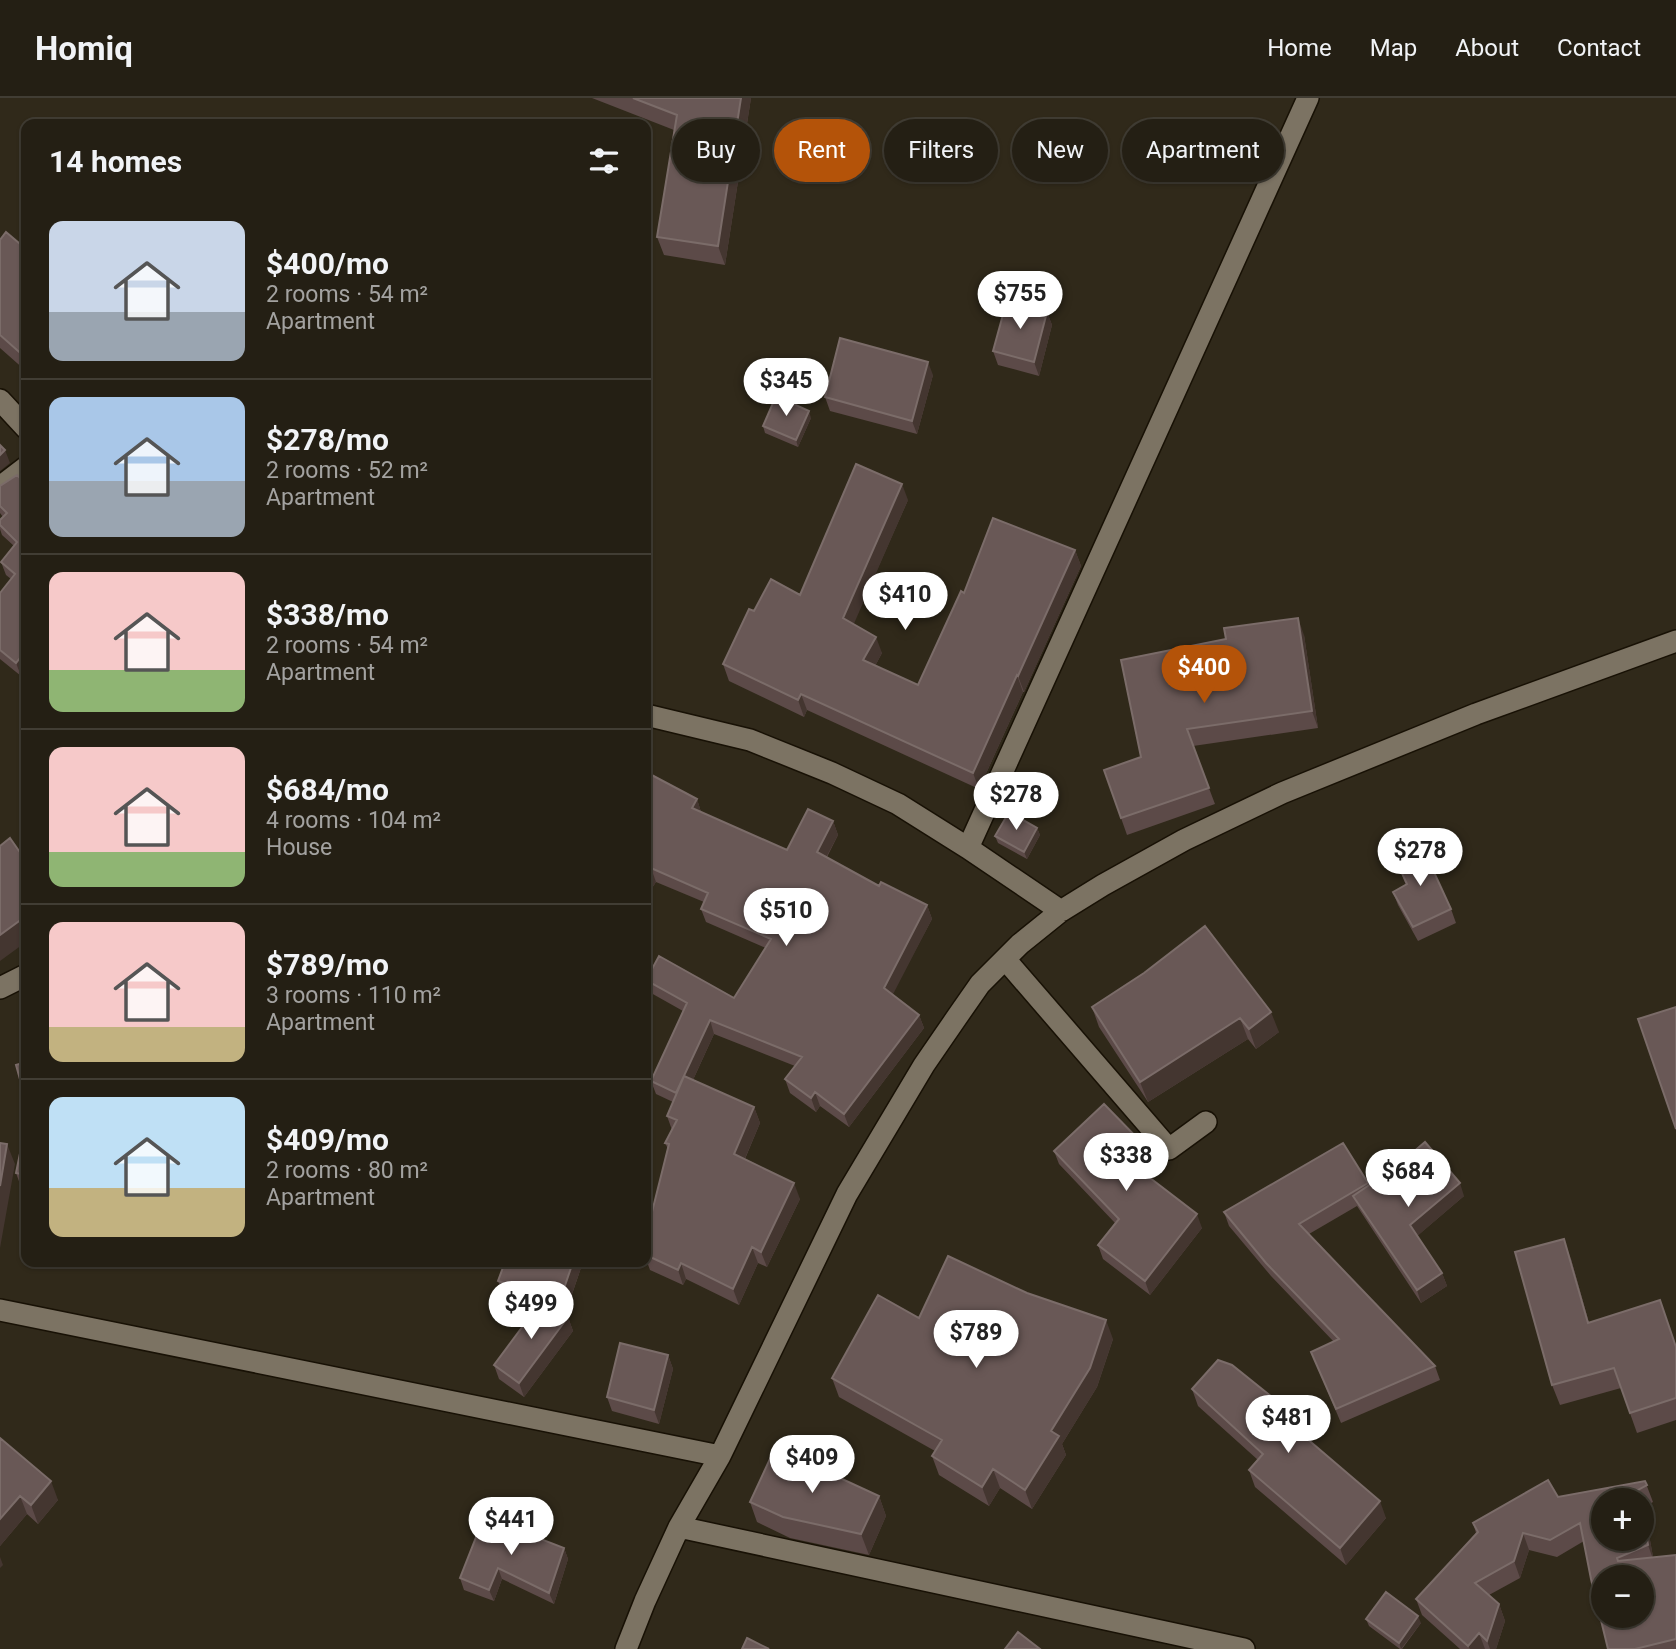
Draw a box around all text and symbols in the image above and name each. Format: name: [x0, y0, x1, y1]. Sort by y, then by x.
text: Homiq: [35, 29, 133, 68]
text: Home: [1267, 34, 1332, 62]
text: Map: [1370, 34, 1417, 62]
text: About: [1455, 34, 1519, 62]
text: Contact: [1557, 34, 1641, 62]
chip: Buy: [672, 119, 760, 182]
chip: Rent: [774, 119, 870, 182]
chip: Filters: [884, 119, 998, 182]
chip: New: [1012, 119, 1108, 182]
chip: Apartment: [1122, 119, 1284, 182]
icon: filters: [585, 142, 623, 180]
text: 14 homes: [49, 144, 182, 179]
text: $400/mo: [266, 246, 389, 281]
icon: home: [105, 249, 189, 333]
pin: $755: [979, 272, 1061, 331]
text: $755: [994, 280, 1046, 307]
text: 2 rooms · 54 m²: [266, 281, 428, 308]
text: Apartment: [266, 308, 375, 335]
pin: $345: [745, 358, 827, 418]
text: $345: [760, 367, 812, 394]
text: $278/mo: [266, 422, 389, 457]
icon: home: [105, 425, 189, 509]
text: 2 rooms · 52 m²: [266, 457, 428, 484]
text: Apartment: [266, 484, 375, 511]
pin: $410: [864, 573, 946, 632]
text: $410: [879, 581, 931, 608]
text: $338/mo: [266, 597, 389, 632]
icon: home: [105, 600, 189, 684]
text: 2 rooms · 54 m²: [266, 632, 428, 659]
pin: $400: [1163, 646, 1245, 705]
text: $400: [1178, 654, 1230, 681]
text: Apartment: [266, 659, 375, 686]
text: $684/mo: [266, 772, 389, 807]
pin: $278: [975, 772, 1057, 832]
icon: home: [105, 775, 189, 859]
text: $278: [990, 781, 1042, 808]
text: 4 rooms · 104 m²: [266, 807, 441, 834]
pin: $278: [1379, 828, 1461, 888]
text: House: [266, 834, 332, 861]
text: $278: [1394, 837, 1446, 864]
pin: $510: [745, 888, 827, 948]
text: $510: [760, 897, 812, 924]
text: $789/mo: [266, 947, 389, 982]
icon: home: [105, 950, 189, 1034]
text: 3 rooms · 110 m²: [266, 982, 441, 1009]
text: Apartment: [266, 1009, 375, 1036]
text: $409/mo: [266, 1122, 389, 1157]
icon: home: [105, 1125, 189, 1209]
pin: $338: [1085, 1134, 1167, 1193]
text: $338: [1100, 1142, 1152, 1169]
pin: $684: [1367, 1150, 1449, 1209]
text: 2 rooms · 80 m²: [266, 1157, 428, 1184]
text: $684: [1382, 1158, 1434, 1185]
text: Apartment: [266, 1184, 375, 1211]
pin: $499: [490, 1282, 572, 1341]
text: $499: [505, 1290, 557, 1317]
pin: $789: [935, 1310, 1017, 1370]
text: $789: [950, 1319, 1002, 1346]
pin: $481: [1247, 1396, 1329, 1455]
text: $481: [1262, 1404, 1314, 1431]
pin: $409: [771, 1436, 853, 1495]
text: $409: [786, 1444, 838, 1471]
map controls: [1591, 1488, 1654, 1628]
button: +: [1591, 1488, 1654, 1551]
pin: $441: [470, 1498, 552, 1557]
text: $441: [485, 1506, 537, 1533]
button: −: [1591, 1565, 1654, 1628]

